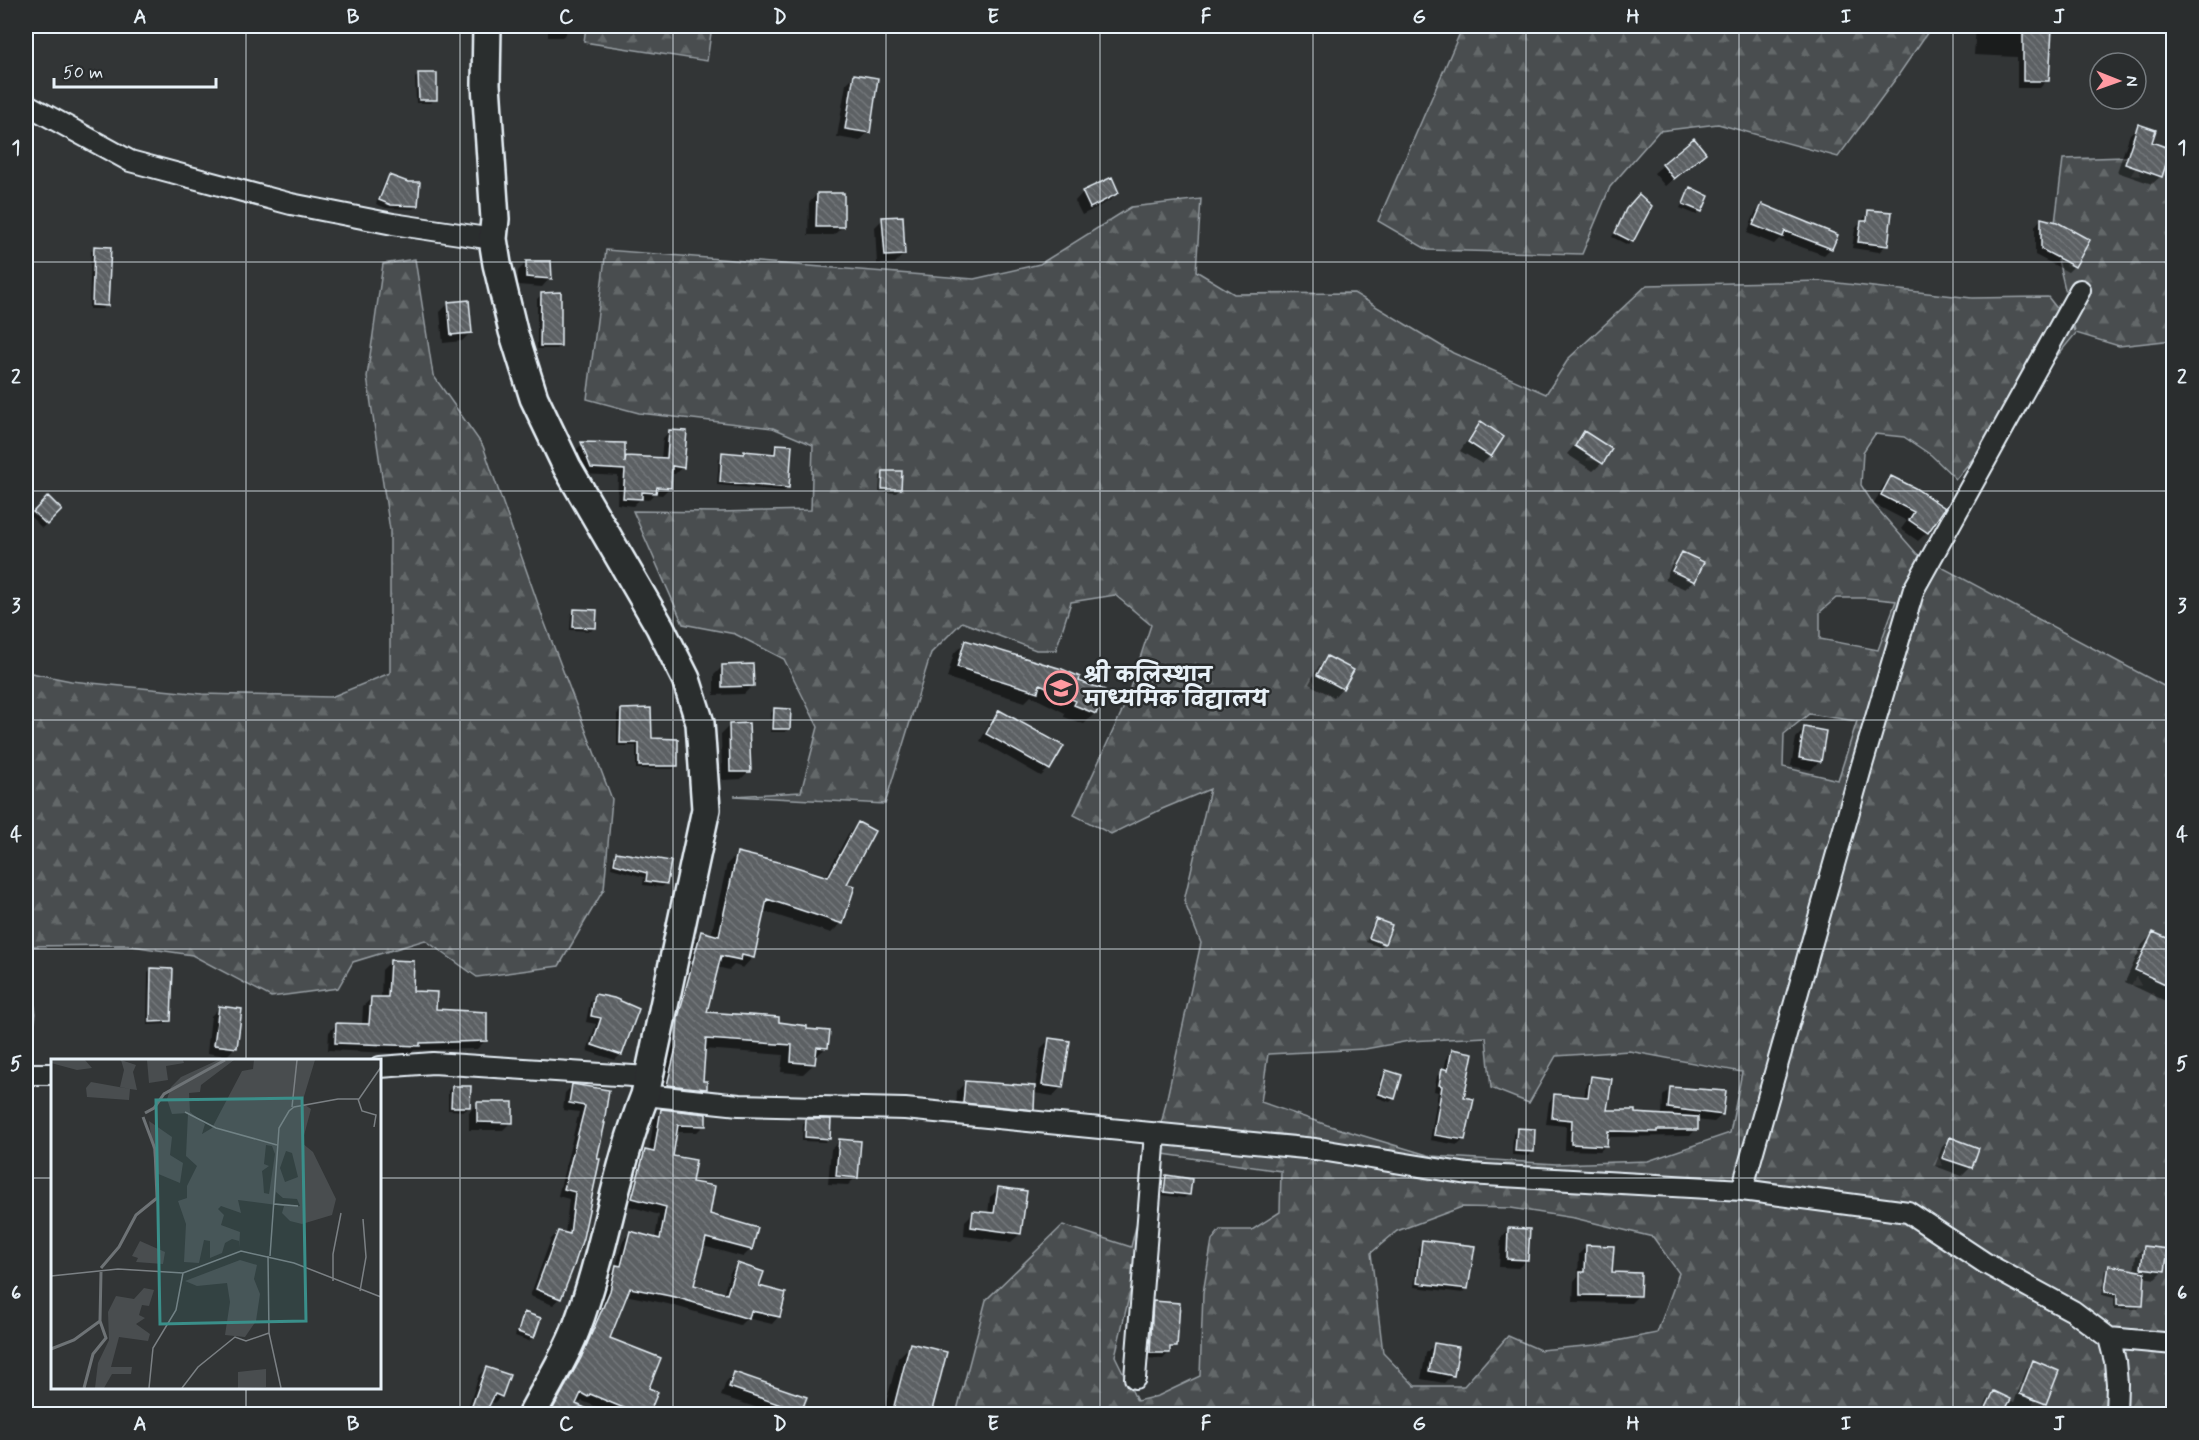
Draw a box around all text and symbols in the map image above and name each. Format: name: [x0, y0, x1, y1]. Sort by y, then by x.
text: A: [133, 4, 147, 31]
text: B: [347, 4, 360, 31]
text: C: [559, 4, 574, 31]
text: D: [773, 4, 787, 31]
text: E: [987, 4, 999, 31]
text: F: [1201, 4, 1212, 31]
text: G: [1412, 4, 1426, 31]
text: H: [1626, 4, 1640, 31]
text: I: [1841, 4, 1851, 31]
text: J: [2053, 4, 2065, 31]
scale bar: [54, 51, 216, 89]
north arrow: [2088, 51, 2148, 111]
text: 50 m: [63, 61, 103, 85]
text: N: [2121, 76, 2142, 87]
text: 1: [12, 135, 20, 162]
text: 1: [2178, 135, 2186, 162]
text: 2: [11, 364, 21, 391]
text: 2: [2177, 364, 2187, 391]
text: 3: [11, 593, 21, 620]
text: 3: [2177, 593, 2187, 620]
place label: श्री कलिस्थान माध्यमिक विद्यालय: [1082, 659, 1270, 714]
school or university icon: श्री कलिस्थान माध्यमिक विद्यालय: [1043, 670, 1079, 706]
text: 4: [10, 822, 22, 849]
text: 4: [2176, 822, 2188, 849]
text: 5: [10, 1051, 22, 1078]
text: 5: [2176, 1051, 2188, 1078]
inset map: [51, 1059, 381, 1389]
text: 6: [11, 1280, 21, 1307]
text: 6: [2177, 1280, 2187, 1307]
text: A: [133, 1411, 147, 1438]
text: B: [347, 1411, 360, 1438]
text: C: [559, 1411, 574, 1438]
text: D: [773, 1411, 787, 1438]
text: E: [987, 1411, 999, 1438]
text: F: [1201, 1411, 1212, 1438]
text: G: [1412, 1411, 1426, 1438]
text: H: [1626, 1411, 1640, 1438]
text: I: [1841, 1411, 1851, 1438]
text: J: [2053, 1411, 2065, 1438]

